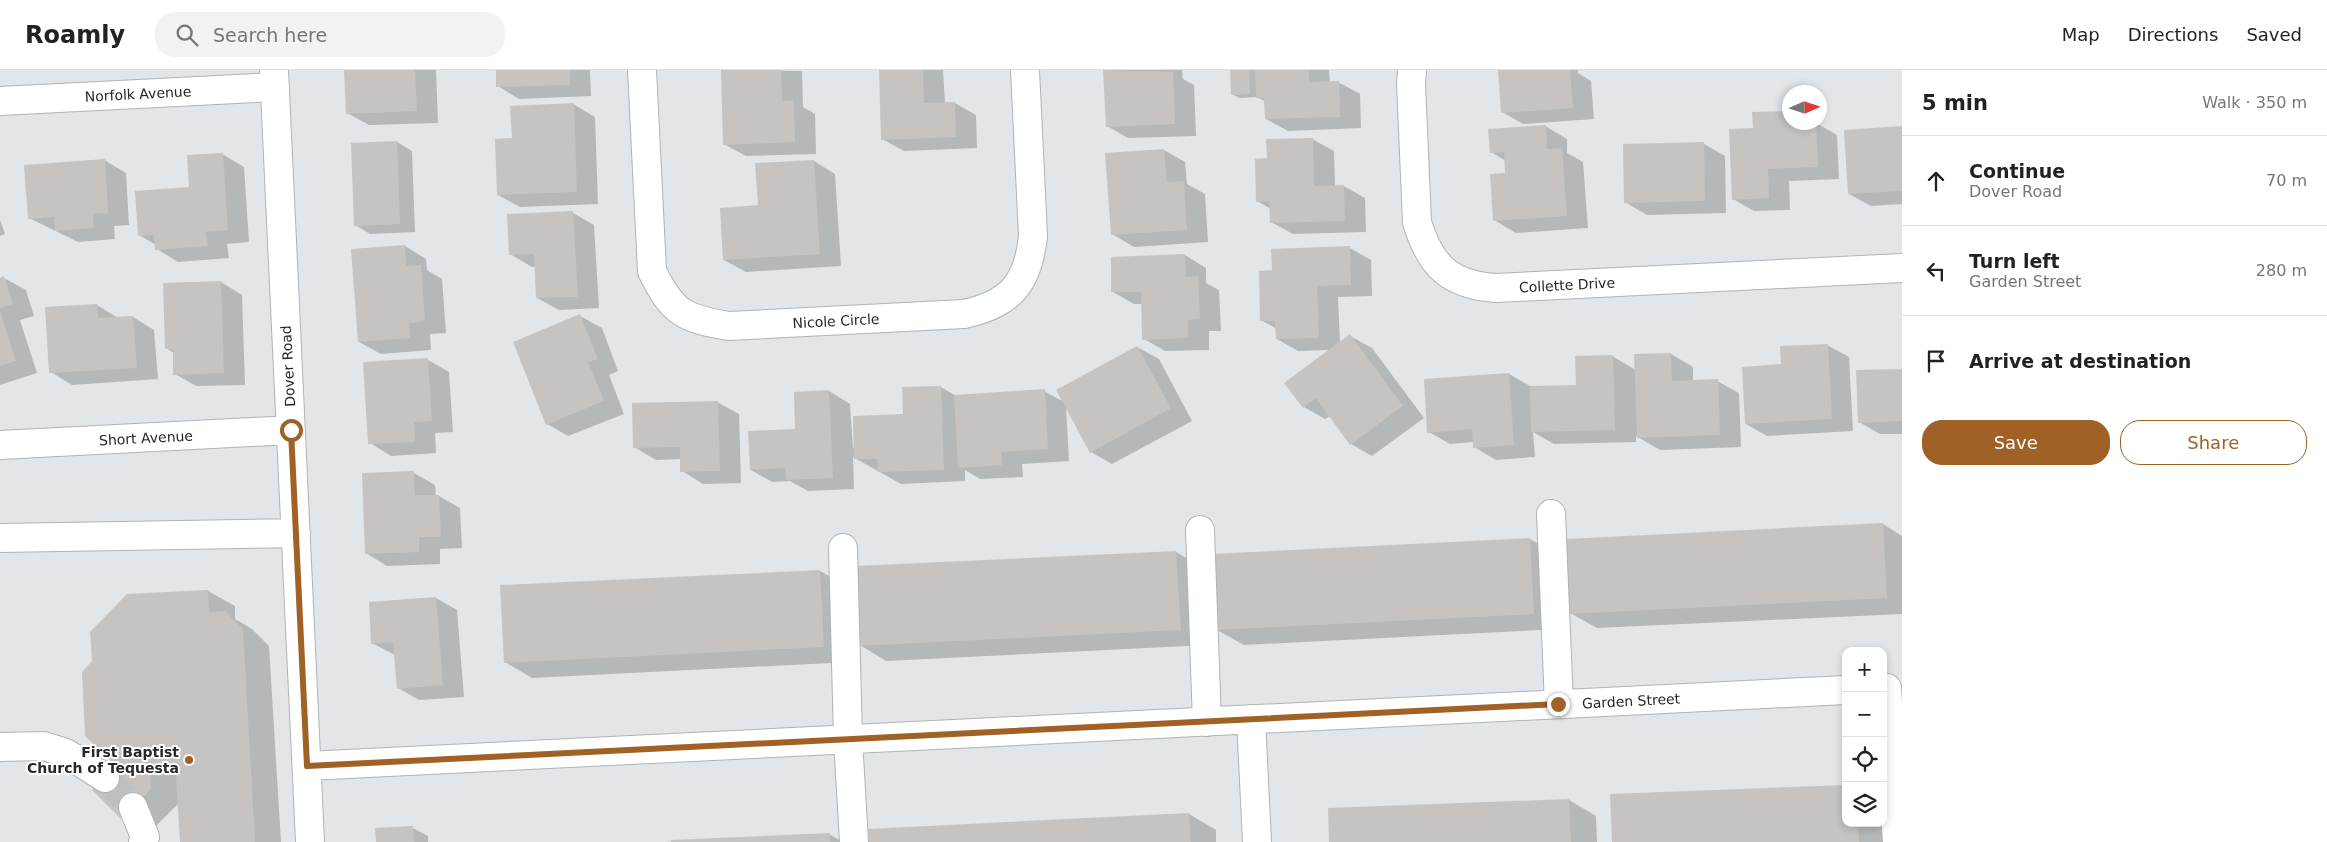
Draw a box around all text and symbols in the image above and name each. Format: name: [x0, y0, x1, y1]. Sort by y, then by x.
search box: [155, 12, 505, 57]
text: Roamly: [25, 21, 125, 49]
icon: search: [173, 21, 201, 49]
text: Search here: [213, 24, 327, 46]
text: Map: [2062, 24, 2100, 45]
text: Directions: [2128, 24, 2218, 45]
text: Saved: [2246, 24, 2302, 45]
street label: Norfolk Avenue: [84, 83, 192, 105]
north arrow: [1782, 85, 1827, 130]
text: 5 min: [1922, 91, 1988, 115]
text: Walk · 350 m: [2202, 93, 2307, 112]
text: Continue: [1969, 160, 2065, 182]
icon: ahead: [1922, 167, 1950, 195]
text: 70 m: [2266, 171, 2307, 190]
text: Dover Road: [1969, 182, 2062, 201]
text: Turn left: [1969, 250, 2060, 272]
icon: left: [1922, 257, 1950, 285]
text: 280 m: [2256, 261, 2307, 280]
text: Garden Street: [1969, 272, 2081, 291]
street label: Collette Drive: [1519, 274, 1615, 296]
street label: Nicole Circle: [792, 311, 880, 331]
street label: Dover Road: [278, 325, 298, 407]
icon: arrive: [1922, 347, 1950, 375]
text: Arrive at destination: [1969, 350, 2191, 372]
route start: [280, 419, 303, 442]
button: Save: [1922, 420, 2110, 465]
button: Share: [2120, 420, 2307, 465]
street label: Short Avenue: [99, 428, 193, 448]
map controls: [1842, 647, 1887, 827]
button: +: [1842, 647, 1887, 692]
street label: Garden Street: [1581, 690, 1681, 712]
button: −: [1842, 692, 1887, 737]
route end: [1547, 693, 1570, 716]
button: locate: [1842, 737, 1887, 782]
place label: First Baptist Church of Tequesta: [27, 744, 179, 776]
marker: First Baptist Church of Tequesta: [183, 754, 195, 766]
button: layers: [1842, 782, 1887, 827]

